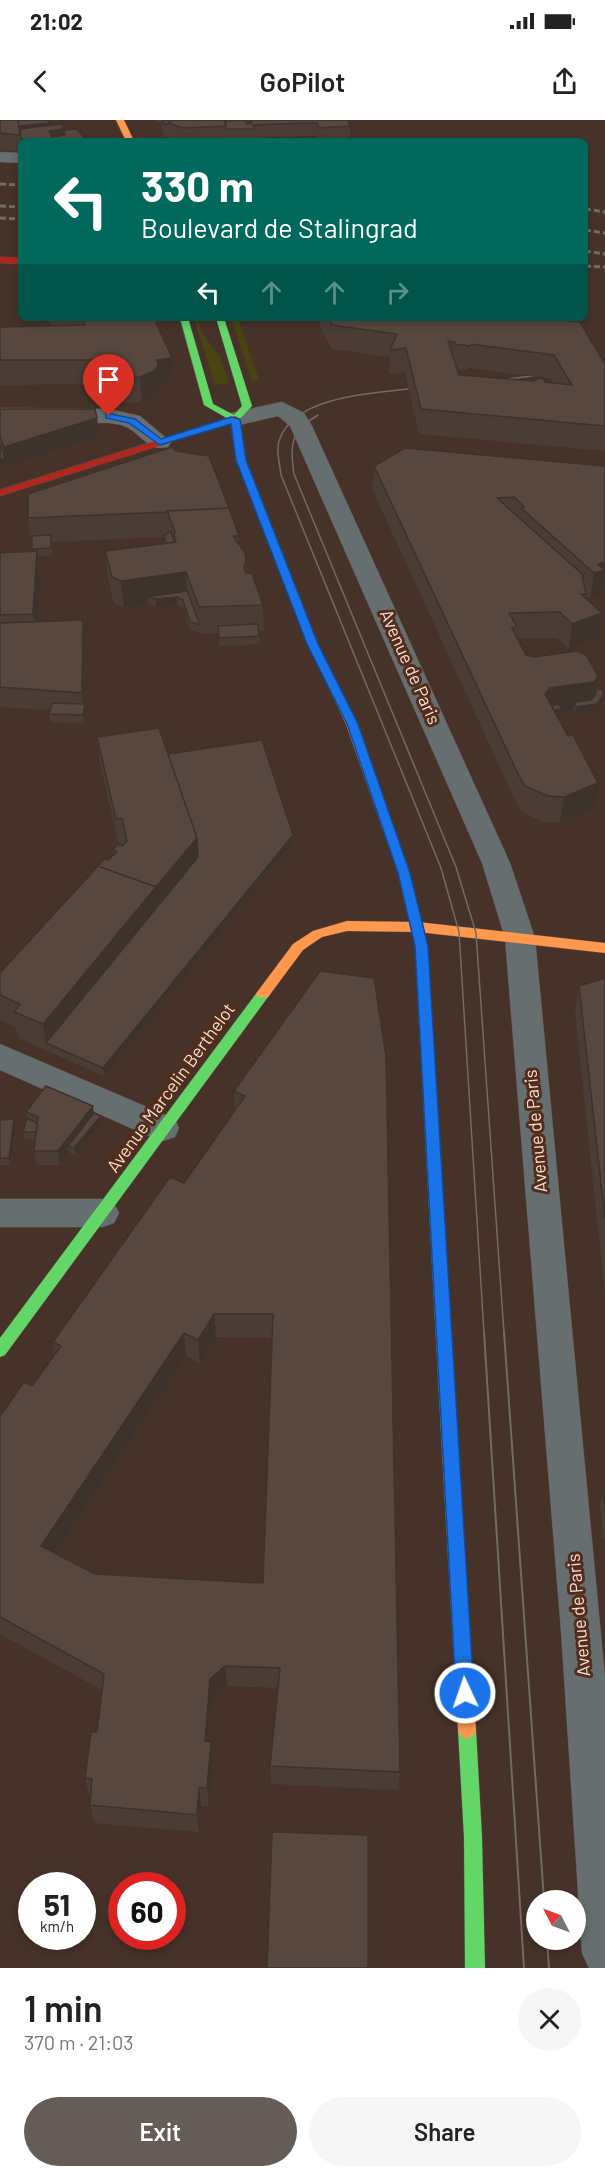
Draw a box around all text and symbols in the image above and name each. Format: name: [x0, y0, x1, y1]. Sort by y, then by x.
text: 21:02: [30, 8, 83, 34]
icon: back: [24, 65, 57, 98]
text: GoPilot: [260, 65, 345, 97]
icon: share: [548, 65, 581, 98]
text: 330 m: [141, 160, 254, 210]
icon: left: [42, 162, 120, 240]
text: Boulevard de Stalingrad: [141, 211, 418, 243]
icon: left: [192, 276, 225, 309]
icon: ahead: [255, 276, 288, 309]
icon: ahead: [318, 276, 351, 309]
icon: right: [381, 276, 414, 309]
pin: [83, 354, 134, 416]
icon: arrive: [92, 363, 125, 396]
street label: Avenue de Paris: [376, 606, 446, 727]
street label: Avenue Marcelin Berthelot: [101, 998, 239, 1176]
street label: Avenue de Paris: [519, 1069, 551, 1194]
street label: Avenue de Paris: [562, 1553, 594, 1678]
position arrow: [433, 1661, 497, 1725]
speed limit sign: 60: [108, 1872, 186, 1950]
text: 51: [44, 1886, 70, 1922]
north arrow: [526, 1890, 586, 1950]
map controls: [526, 1890, 586, 1950]
text: km/h: [40, 1917, 74, 1935]
text: 1 min: [24, 1986, 103, 2029]
button: close: [518, 1988, 581, 2051]
text: 370 m · 21:03: [24, 2030, 134, 2054]
button: Exit: [24, 2097, 297, 2166]
button: Share: [309, 2097, 581, 2166]

